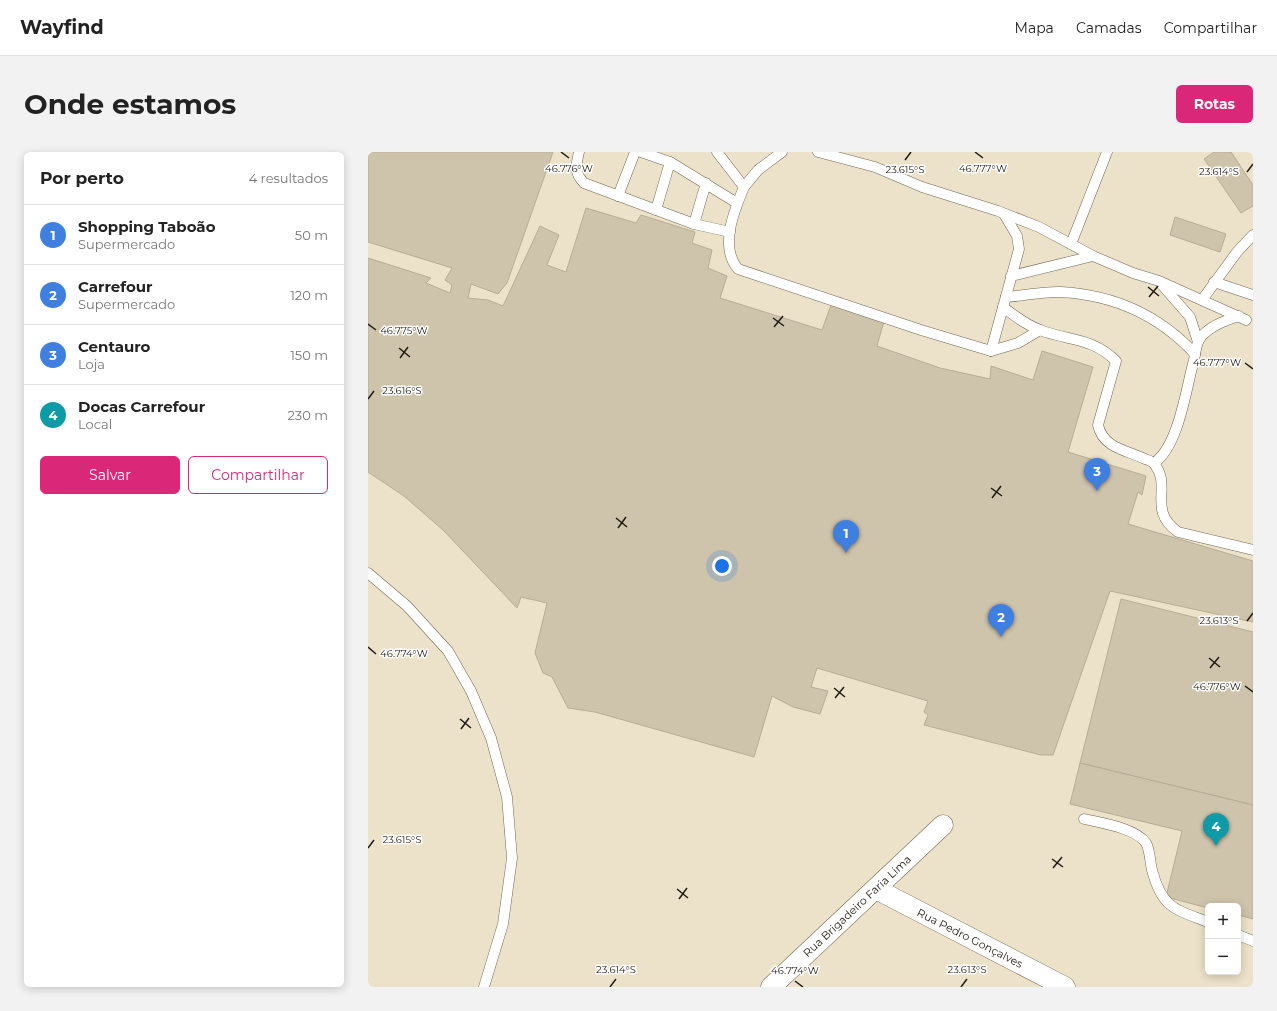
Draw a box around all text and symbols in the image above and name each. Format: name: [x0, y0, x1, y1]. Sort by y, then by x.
text: Wayfind: [20, 16, 104, 39]
text: Mapa: [1015, 19, 1054, 37]
text: Camadas: [1076, 19, 1142, 37]
text: Compartilhar: [1164, 19, 1257, 37]
button: Rotas: [1176, 85, 1253, 123]
text: Onde estamos: [24, 87, 236, 121]
text: 46.776°W: [545, 162, 593, 175]
text: 46.777°W: [959, 162, 1007, 175]
text: 23.615°S: [885, 163, 925, 176]
text: 23.614°S: [1199, 165, 1239, 178]
text: Por perto: [40, 168, 124, 188]
text: 4 resultados: [249, 170, 328, 186]
text: Shopping Taboão: [78, 217, 216, 236]
text: 1: [50, 227, 56, 243]
text: 50 m: [295, 227, 328, 243]
text: Supermercado: [78, 236, 175, 252]
text: Carrefour: [78, 277, 153, 296]
text: 2: [49, 287, 57, 303]
text: 120 m: [290, 287, 328, 303]
text: Supermercado: [78, 296, 175, 312]
text: 46.775°W: [380, 324, 428, 337]
text: Centauro: [78, 337, 150, 356]
text: 3: [49, 347, 57, 363]
text: 150 m: [290, 347, 328, 363]
text: Loja: [78, 356, 105, 372]
text: 46.777°W: [1193, 356, 1241, 369]
text: 23.616°S: [382, 384, 422, 397]
text: Docas Carrefour: [78, 397, 205, 416]
text: 4: [49, 407, 57, 423]
text: 230 m: [287, 407, 328, 423]
text: Local: [78, 416, 112, 432]
button: Salvar: [40, 456, 180, 494]
button: Compartilhar: [188, 456, 328, 494]
pin: 3: [1084, 458, 1110, 491]
pin: 1: [833, 520, 859, 553]
your location: [712, 556, 732, 576]
pin: 2: [988, 604, 1014, 637]
text: 23.613°S: [1199, 614, 1239, 627]
text: 46.774°W: [380, 647, 428, 660]
text: 46.776°W: [1193, 680, 1241, 693]
pin: 4: [1203, 813, 1229, 846]
text: 23.615°S: [382, 833, 422, 846]
street label: Rua Brigadeiro Faria Lima: [800, 852, 914, 960]
map controls: [1205, 903, 1241, 975]
button: +: [1205, 903, 1241, 939]
street label: Rua Pedro Gonçalves: [915, 905, 1026, 971]
button: −: [1205, 939, 1241, 975]
text: 23.614°S: [596, 963, 636, 976]
text: 23.613°S: [947, 963, 987, 976]
text: 46.774°W: [771, 964, 819, 977]

